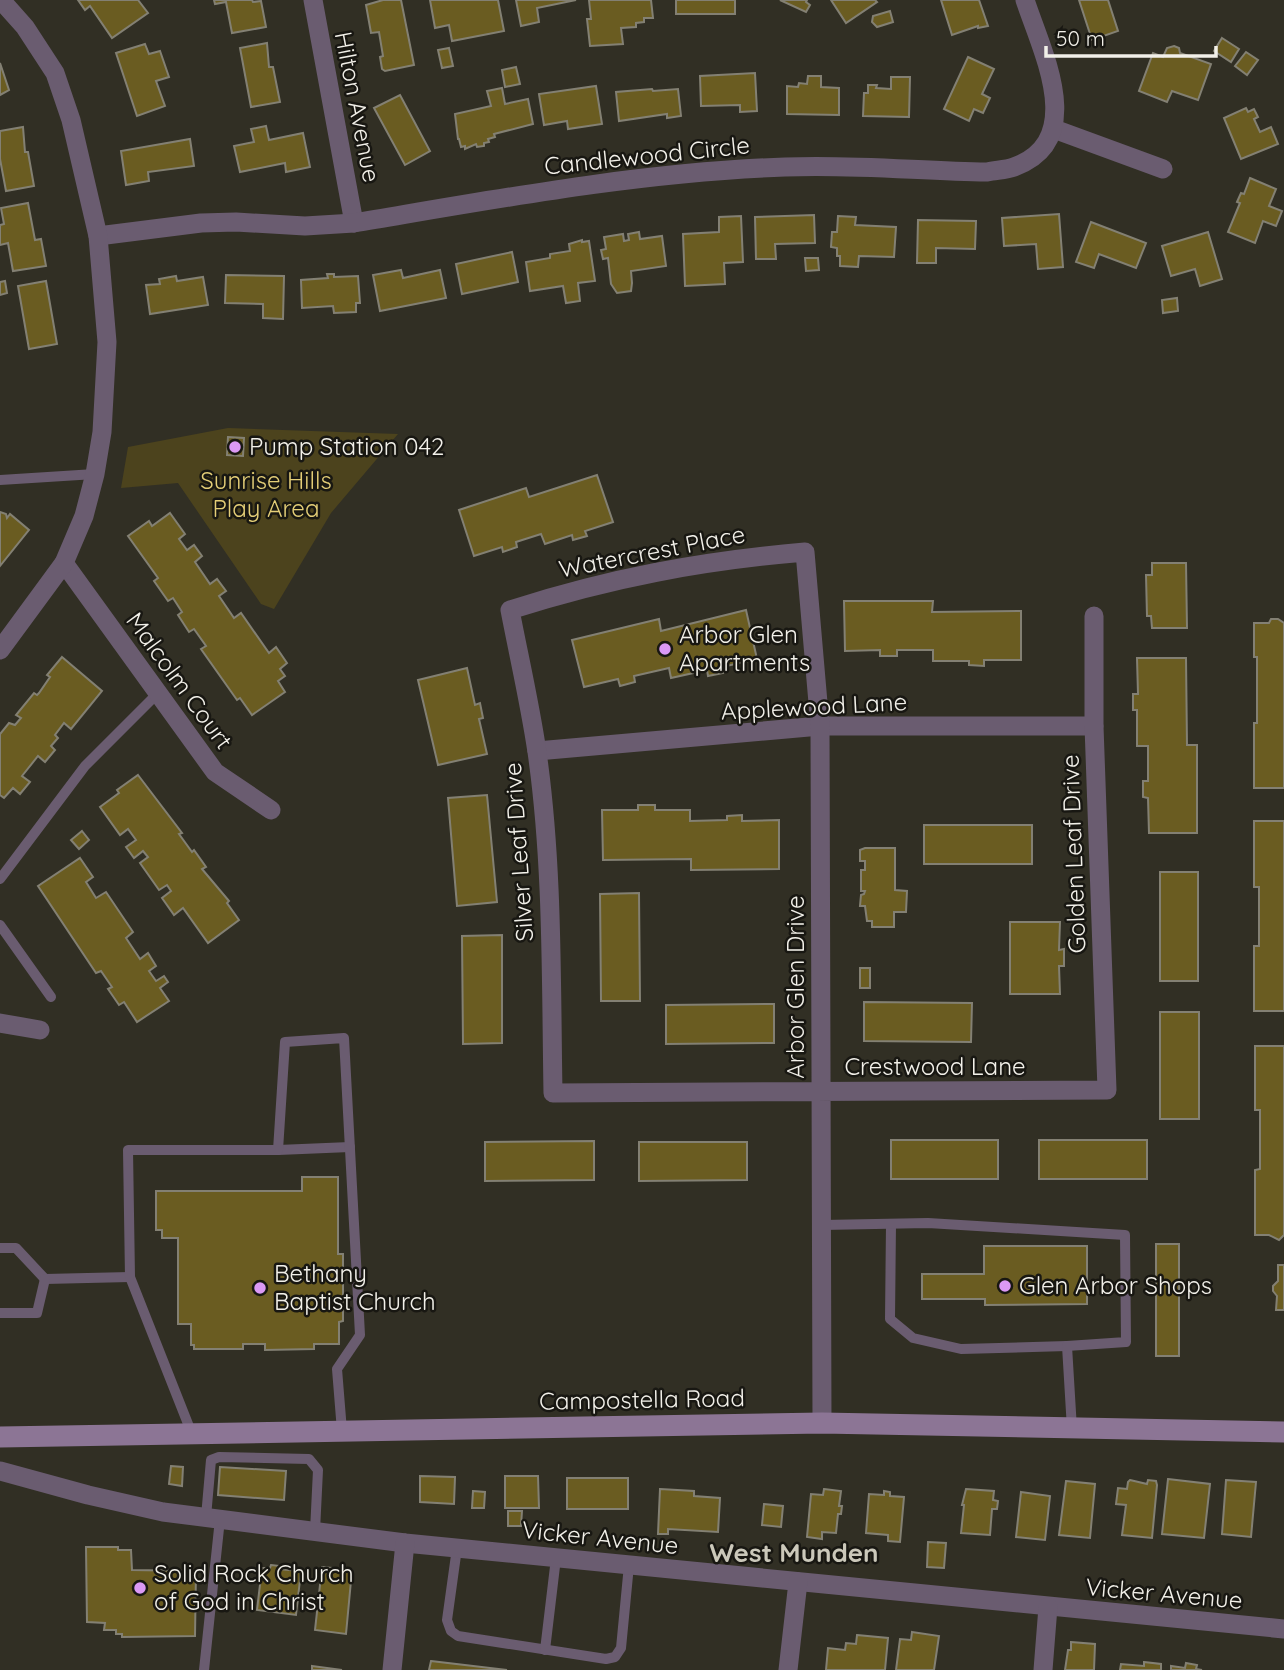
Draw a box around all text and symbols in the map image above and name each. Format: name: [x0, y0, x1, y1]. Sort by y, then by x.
scale bar: [1046, 14, 1216, 58]
text: 50 m: [1056, 25, 1105, 51]
street label: Hilton Avenue: [329, 29, 387, 185]
street label: Candlewood Circle: [543, 129, 751, 181]
place label: Pump Station 042: [249, 431, 444, 461]
marker: Pump Station 042: [227, 439, 243, 455]
park label: Sunrise Hills Play Area: [200, 465, 332, 523]
street label: Watercrest Place: [556, 518, 747, 584]
street label: Malcolm Court: [120, 606, 239, 755]
place label: Arbor Glen Apartments: [679, 619, 810, 677]
marker: Arbor Glen Apartments: [657, 641, 673, 657]
street label: Applewood Lane: [720, 686, 908, 726]
street label: Golden Leaf Drive: [1055, 754, 1091, 954]
street label: Silver Leaf Drive: [497, 762, 539, 943]
street label: Arbor Glen Drive: [780, 895, 810, 1079]
street label: Crestwood Lane: [844, 1051, 1026, 1081]
place label: Bethany Baptist Church: [274, 1258, 436, 1316]
place label: Glen Arbor Shops: [1019, 1270, 1212, 1300]
marker: Glen Arbor Shops: [997, 1278, 1013, 1294]
marker: Bethany Baptist Church: [252, 1280, 268, 1296]
street label: Campostella Road: [539, 1382, 745, 1416]
street label: Vicker Avenue: [520, 1514, 680, 1560]
district label: West Munden: [709, 1536, 879, 1569]
place label: Solid Rock Church of God in Christ: [154, 1558, 354, 1616]
street label: Vicker Avenue: [1084, 1571, 1244, 1615]
marker: Solid Rock Church of God in Christ: [132, 1580, 148, 1596]

